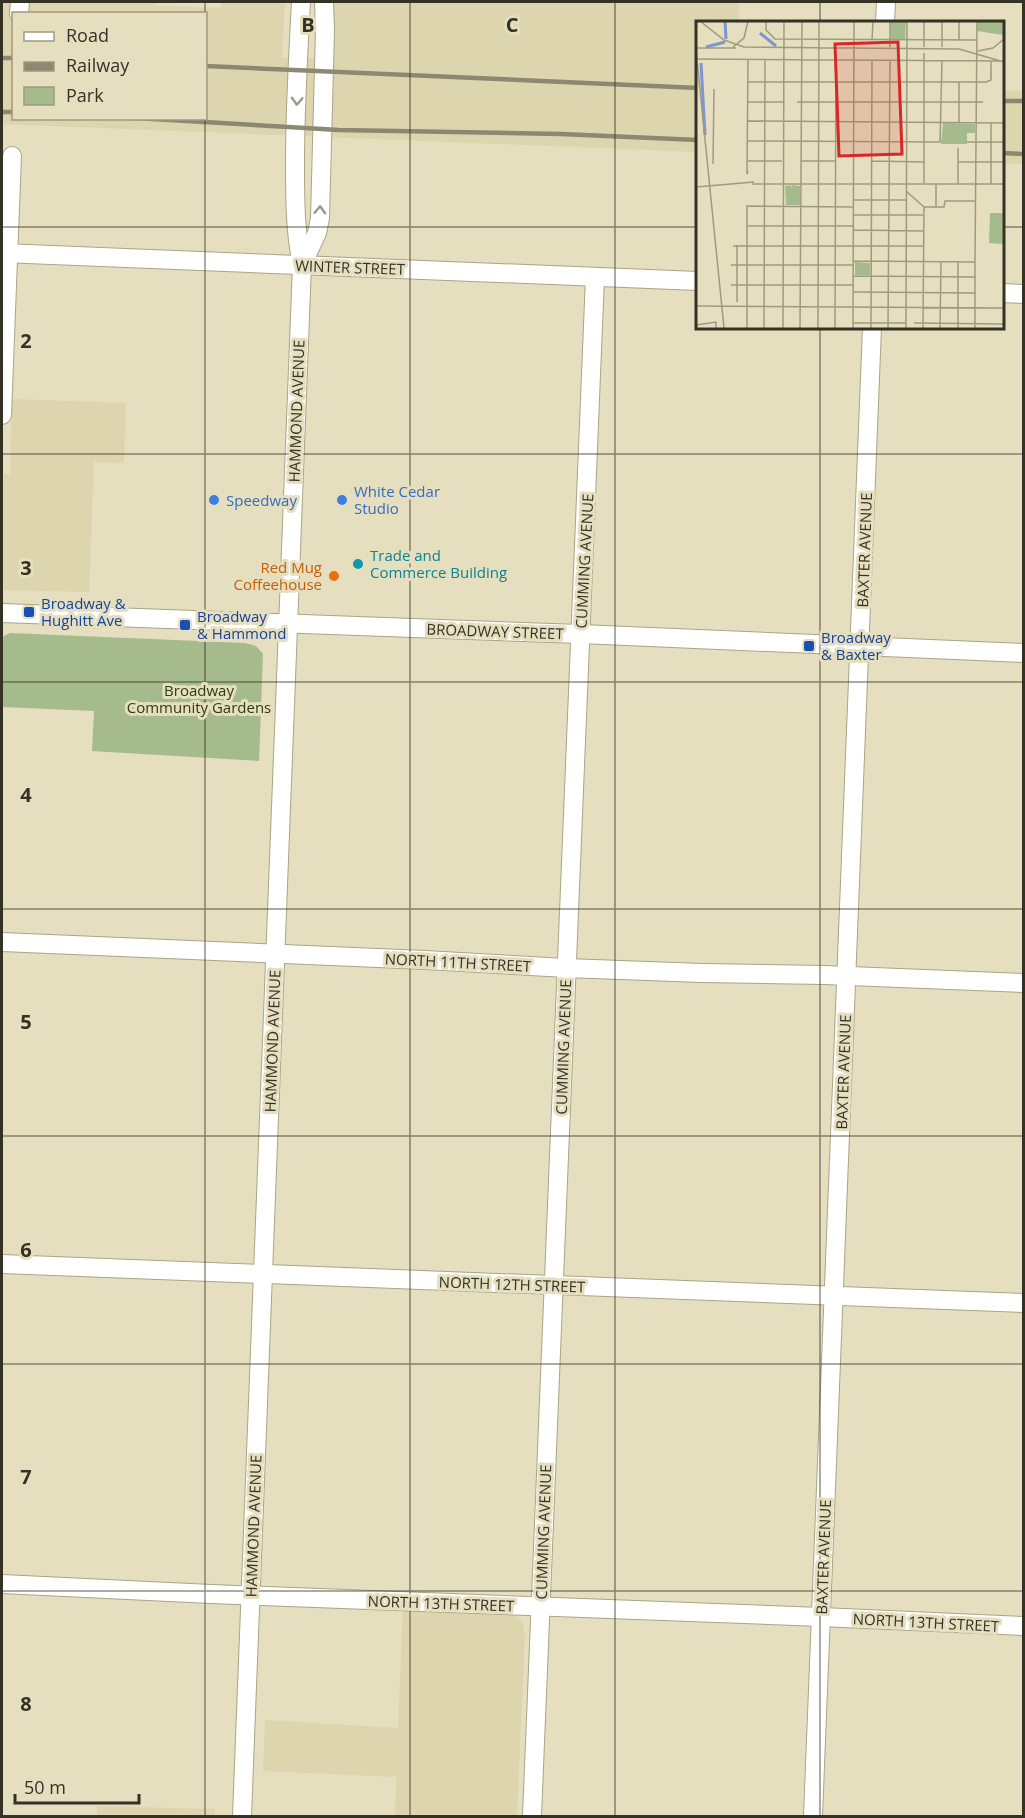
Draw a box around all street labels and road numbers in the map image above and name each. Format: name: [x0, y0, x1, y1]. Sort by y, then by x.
street label: WINTER STREET: [295, 255, 406, 279]
street label: HAMMOND AVENUE: [284, 339, 308, 483]
street label: BAXTER AVENUE: [852, 492, 876, 608]
street label: CUMMING AVENUE: [570, 493, 598, 629]
street label: BROADWAY STREET: [426, 619, 565, 643]
street label: NORTH 11TH STREET: [384, 948, 532, 976]
street label: HAMMOND AVENUE: [260, 969, 284, 1113]
street label: CUMMING AVENUE: [551, 979, 575, 1115]
street label: BAXTER AVENUE: [831, 1014, 855, 1130]
street label: NORTH 12TH STREET: [438, 1271, 586, 1297]
street label: HAMMOND AVENUE: [241, 1454, 265, 1598]
street label: CUMMING AVENUE: [531, 1464, 555, 1600]
street label: BAXTER AVENUE: [811, 1499, 835, 1615]
street label: NORTH 13TH STREET: [367, 1590, 515, 1616]
street label: NORTH 13TH STREET: [852, 1608, 1000, 1636]

